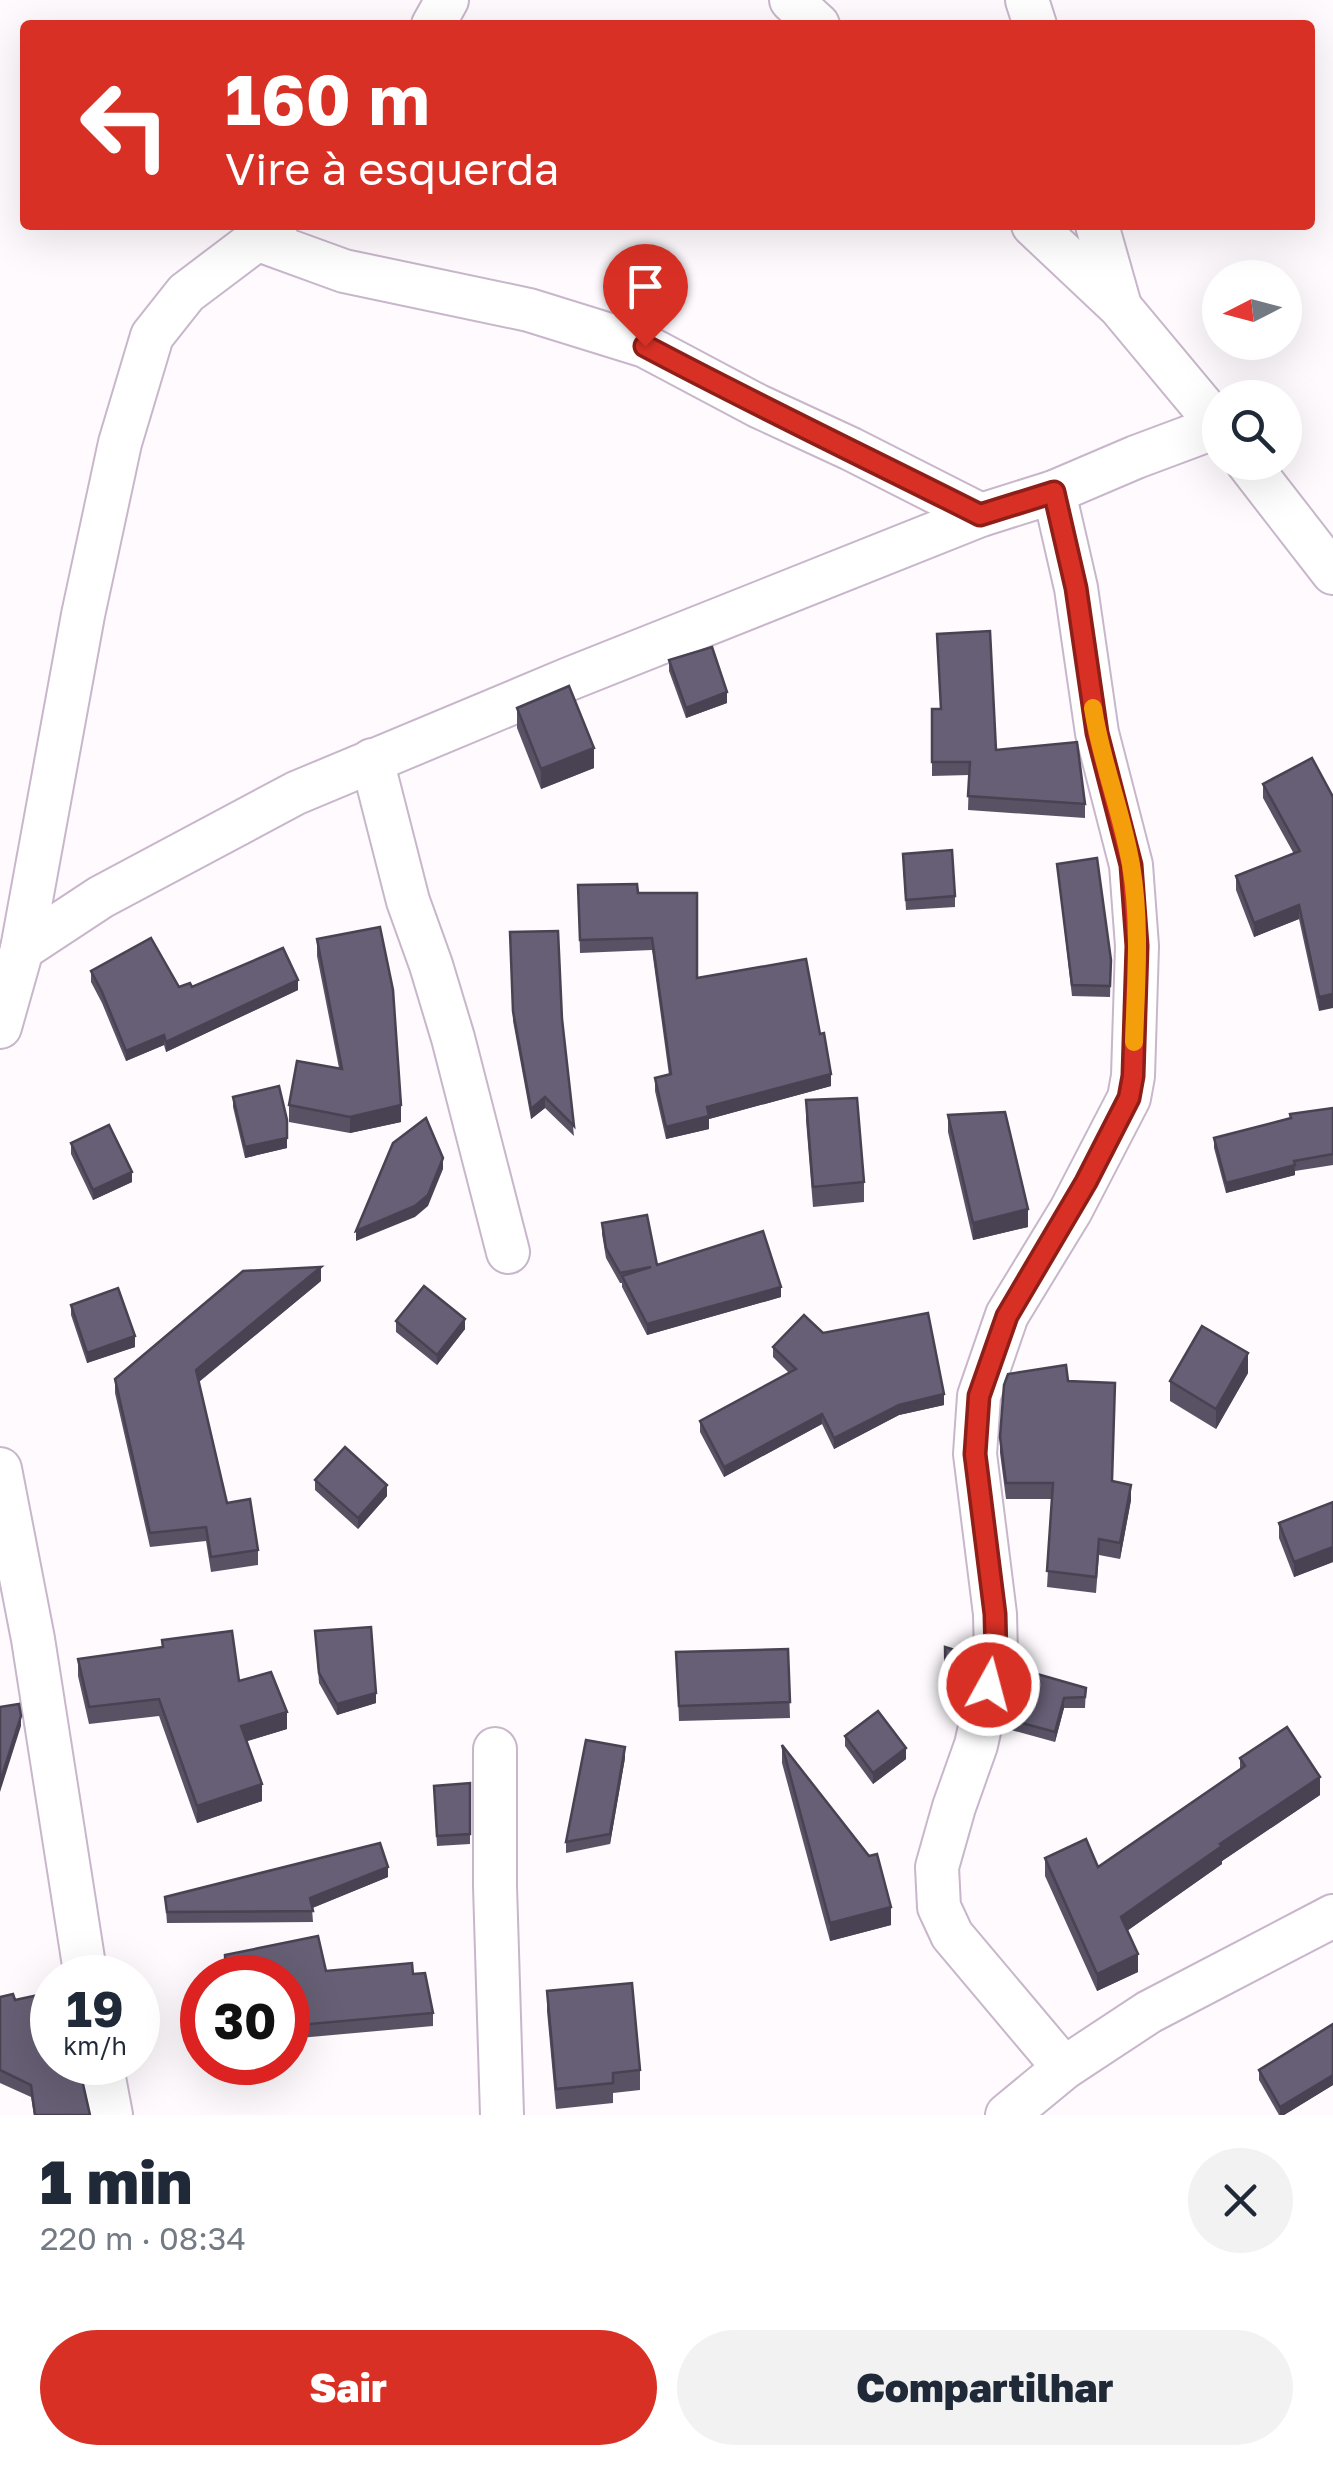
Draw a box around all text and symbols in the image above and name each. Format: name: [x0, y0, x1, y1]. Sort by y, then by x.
text: 160 m: [225, 56, 430, 140]
icon: left: [60, 60, 190, 190]
text: Vire à esquerda: [225, 141, 560, 195]
pin: [603, 244, 688, 347]
icon: arrive: [618, 259, 673, 314]
north arrow: [1202, 260, 1302, 360]
map controls: [1202, 260, 1302, 480]
button: search: [1202, 380, 1302, 480]
position arrow: [937, 1633, 1041, 1737]
speed limit sign: 30: [180, 1955, 310, 2085]
text: 19: [66, 1978, 124, 2038]
text: km/h: [63, 2030, 127, 2061]
text: 1 min: [40, 2145, 192, 2217]
button: close: [1188, 2148, 1293, 2253]
text: 220 m · 08:34: [40, 2219, 246, 2257]
button: Sair: [40, 2330, 657, 2445]
button: Compartilhar: [677, 2330, 1293, 2445]

